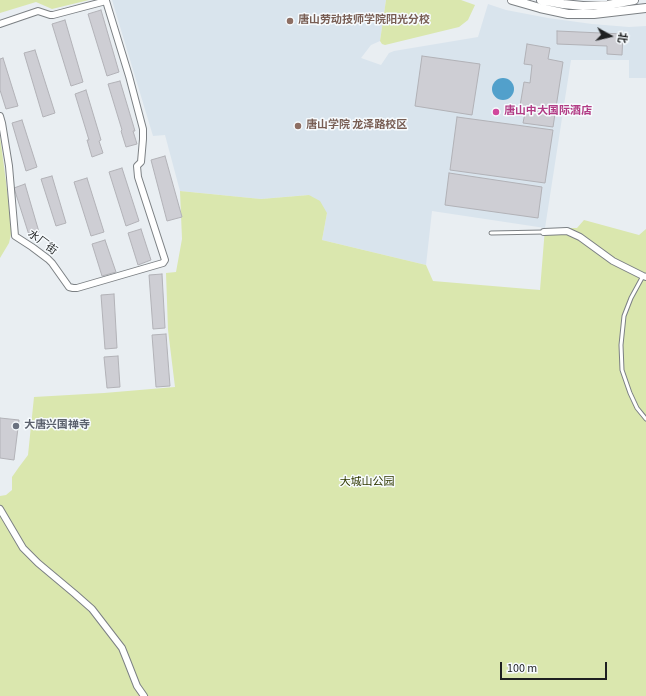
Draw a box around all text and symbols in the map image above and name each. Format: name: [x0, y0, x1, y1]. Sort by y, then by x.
place label: 唐山劳动技师学院阳光分校: [298, 14, 430, 28]
marker: 唐山劳动技师学院阳光分校: [285, 16, 295, 26]
north arrow: [590, 16, 630, 56]
text: 北: [614, 31, 631, 44]
place label: 唐山中大国际酒店: [504, 105, 592, 119]
marker: 唐山中大国际酒店: [491, 107, 501, 117]
place label: 唐山学院 龙泽路校区: [306, 119, 407, 133]
marker: 唐山学院 龙泽路校区: [293, 121, 303, 131]
street label: 水厂街: [25, 228, 59, 258]
place label: 大唐兴国禅寺: [24, 419, 90, 433]
marker: 大唐兴国禅寺: [11, 421, 21, 431]
park label: 大城山公园: [340, 476, 394, 490]
scale bar: [502, 654, 609, 680]
text: 100 m: [507, 660, 537, 677]

